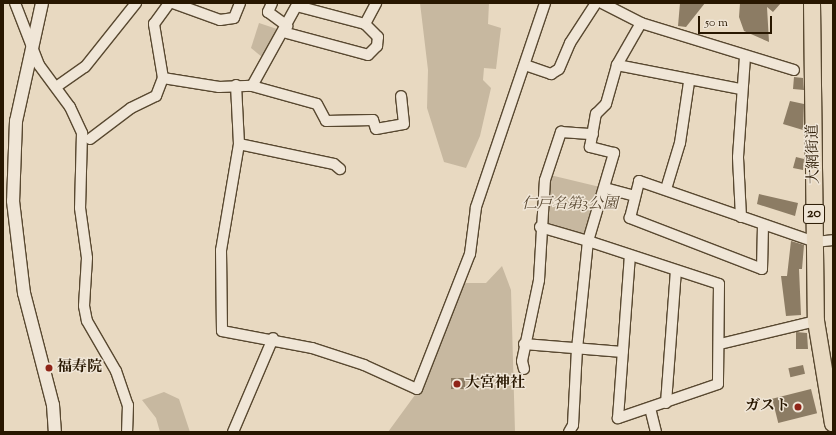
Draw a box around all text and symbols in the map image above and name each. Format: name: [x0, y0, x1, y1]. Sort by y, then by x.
scale bar: [700, 8, 774, 34]
text: 50 m: [705, 14, 728, 32]
street label: 大網街道: [804, 124, 824, 184]
park label: 仁戸名第3公園: [522, 196, 618, 214]
road number: 20: [803, 202, 825, 226]
place label: 福寿院: [57, 359, 102, 377]
marker: 福寿院: [44, 363, 54, 373]
place label: 大宮神社: [465, 375, 525, 393]
marker: 大宮神社: [452, 379, 462, 389]
place label: ガスト: [745, 398, 790, 416]
marker: ガスト: [793, 402, 803, 412]

